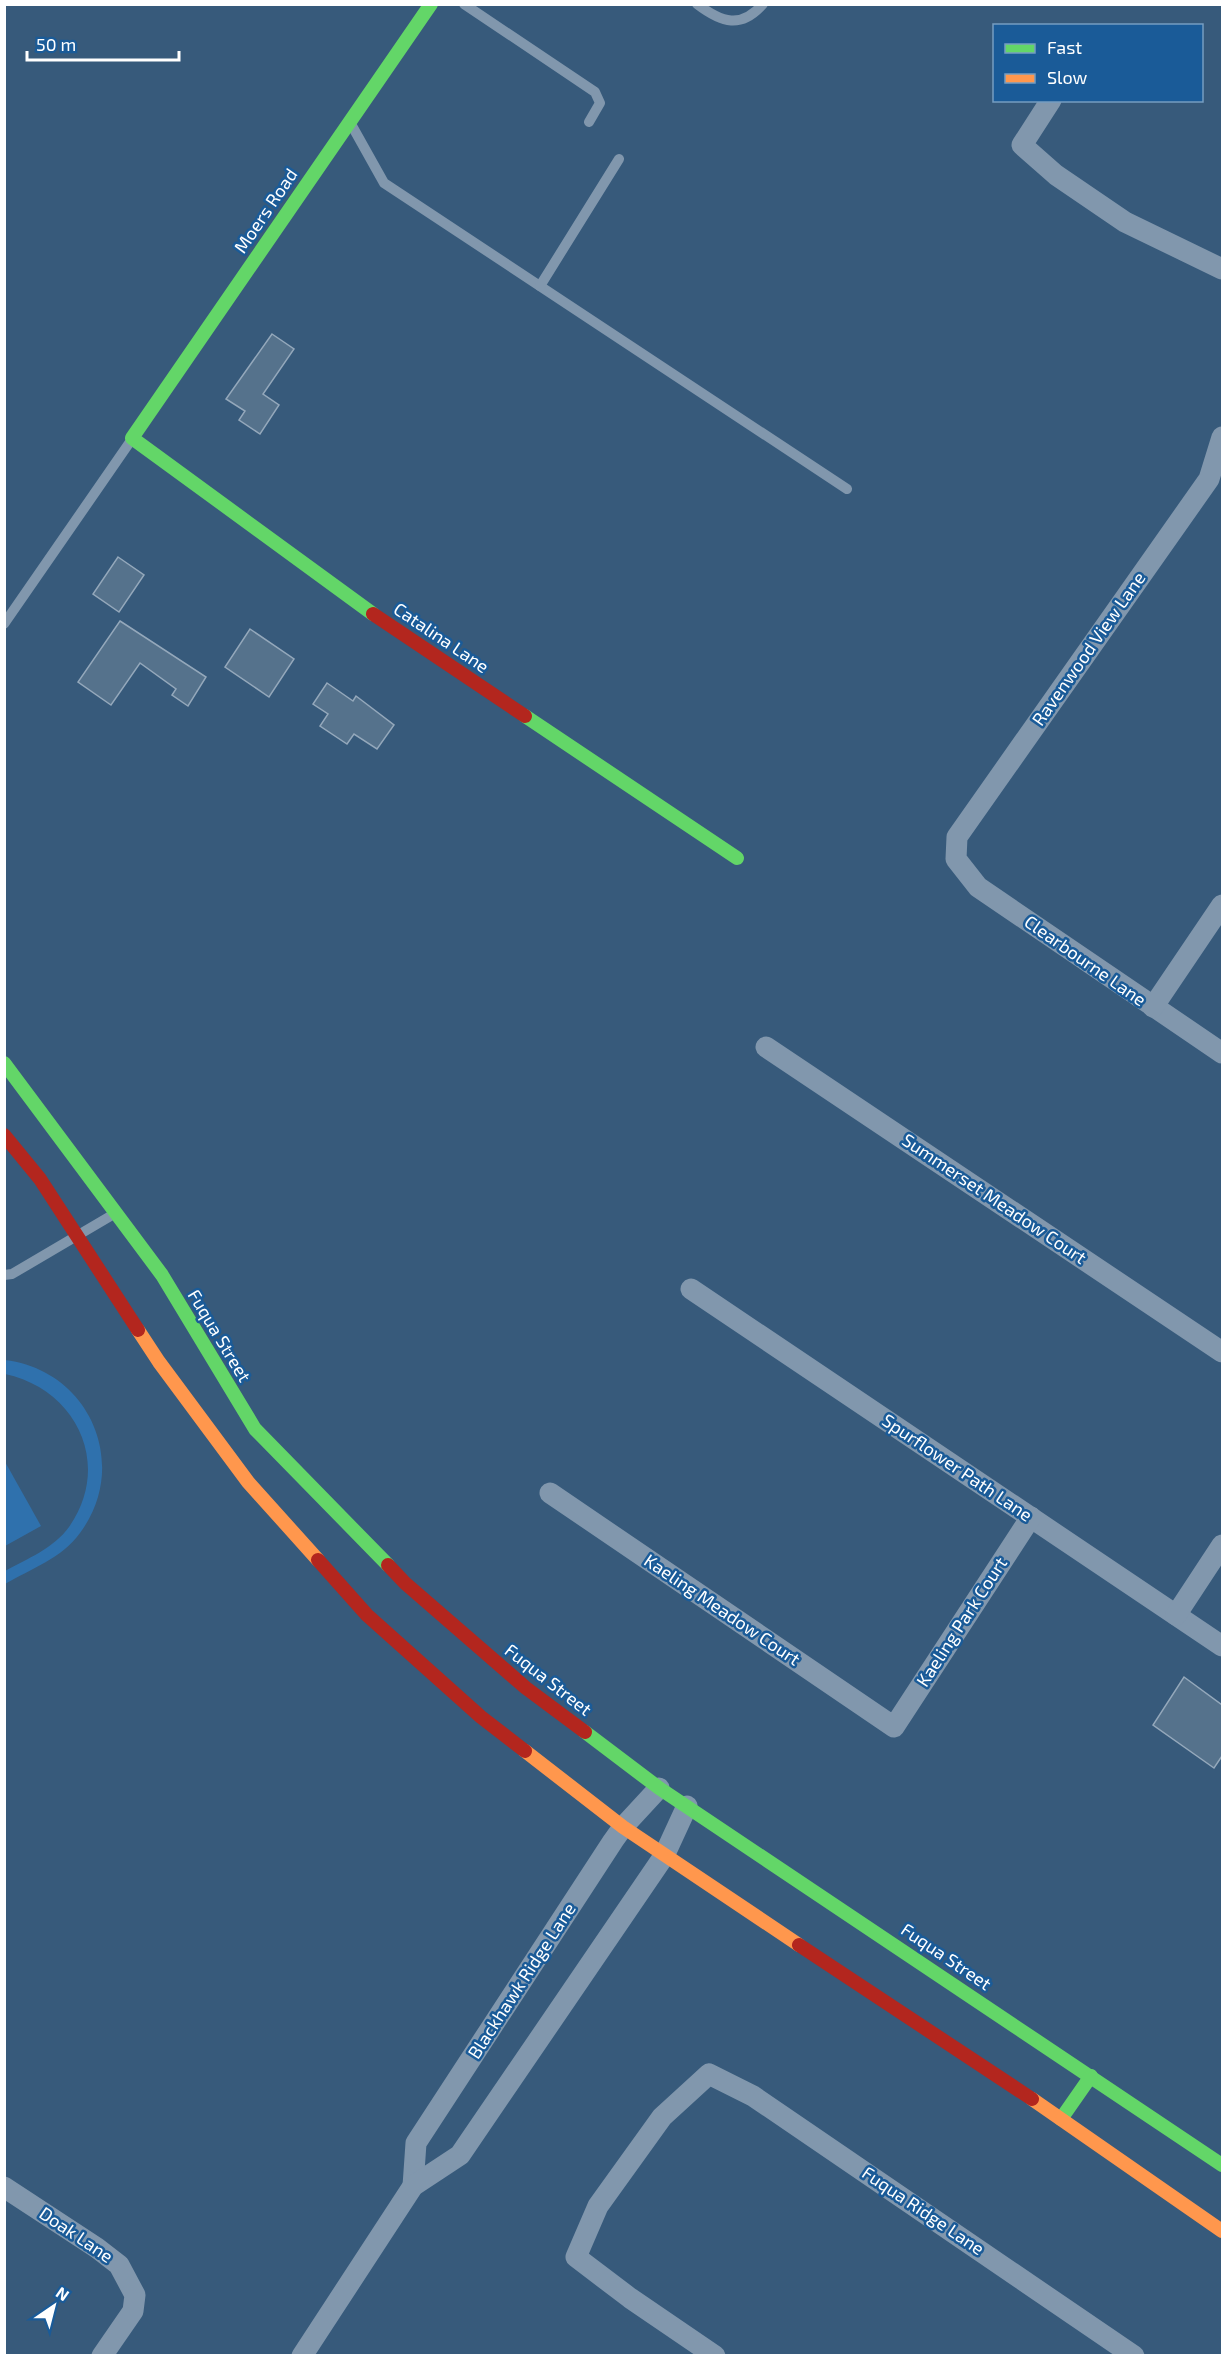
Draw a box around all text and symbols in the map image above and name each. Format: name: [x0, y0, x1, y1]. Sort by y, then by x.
scale bar: [27, 24, 178, 62]
legend: [993, 24, 1203, 102]
text: 50 m: [36, 33, 76, 55]
text: Fast: [1047, 36, 1082, 58]
text: Slow: [1047, 66, 1088, 88]
street label: Moers Road: [229, 164, 302, 257]
street label: Ravenwood View Lane: [1027, 567, 1150, 729]
street label: Catalina Lane: [390, 597, 493, 677]
street label: Clearbourne Lane: [1020, 910, 1151, 1010]
street label: Summerset Meadow Court: [898, 1128, 1091, 1268]
street label: Fuqua Street: [184, 1285, 256, 1386]
street label: Spurflower Path Lane: [878, 1409, 1037, 1526]
street label: Kaeling Meadow Court: [640, 1549, 805, 1670]
street label: Kaeling Park Court: [911, 1552, 1011, 1690]
street label: Fuqua Street: [501, 1638, 597, 1720]
street label: Blackhawk Ridge Lane: [463, 1898, 580, 2062]
street label: Fuqua Street: [897, 1918, 996, 1994]
street label: Fuqua Ridge Lane: [858, 2161, 989, 2259]
street label: Doak Lane: [35, 2201, 118, 2267]
north arrow: [24, 2276, 84, 2336]
text: N: [53, 2282, 73, 2304]

